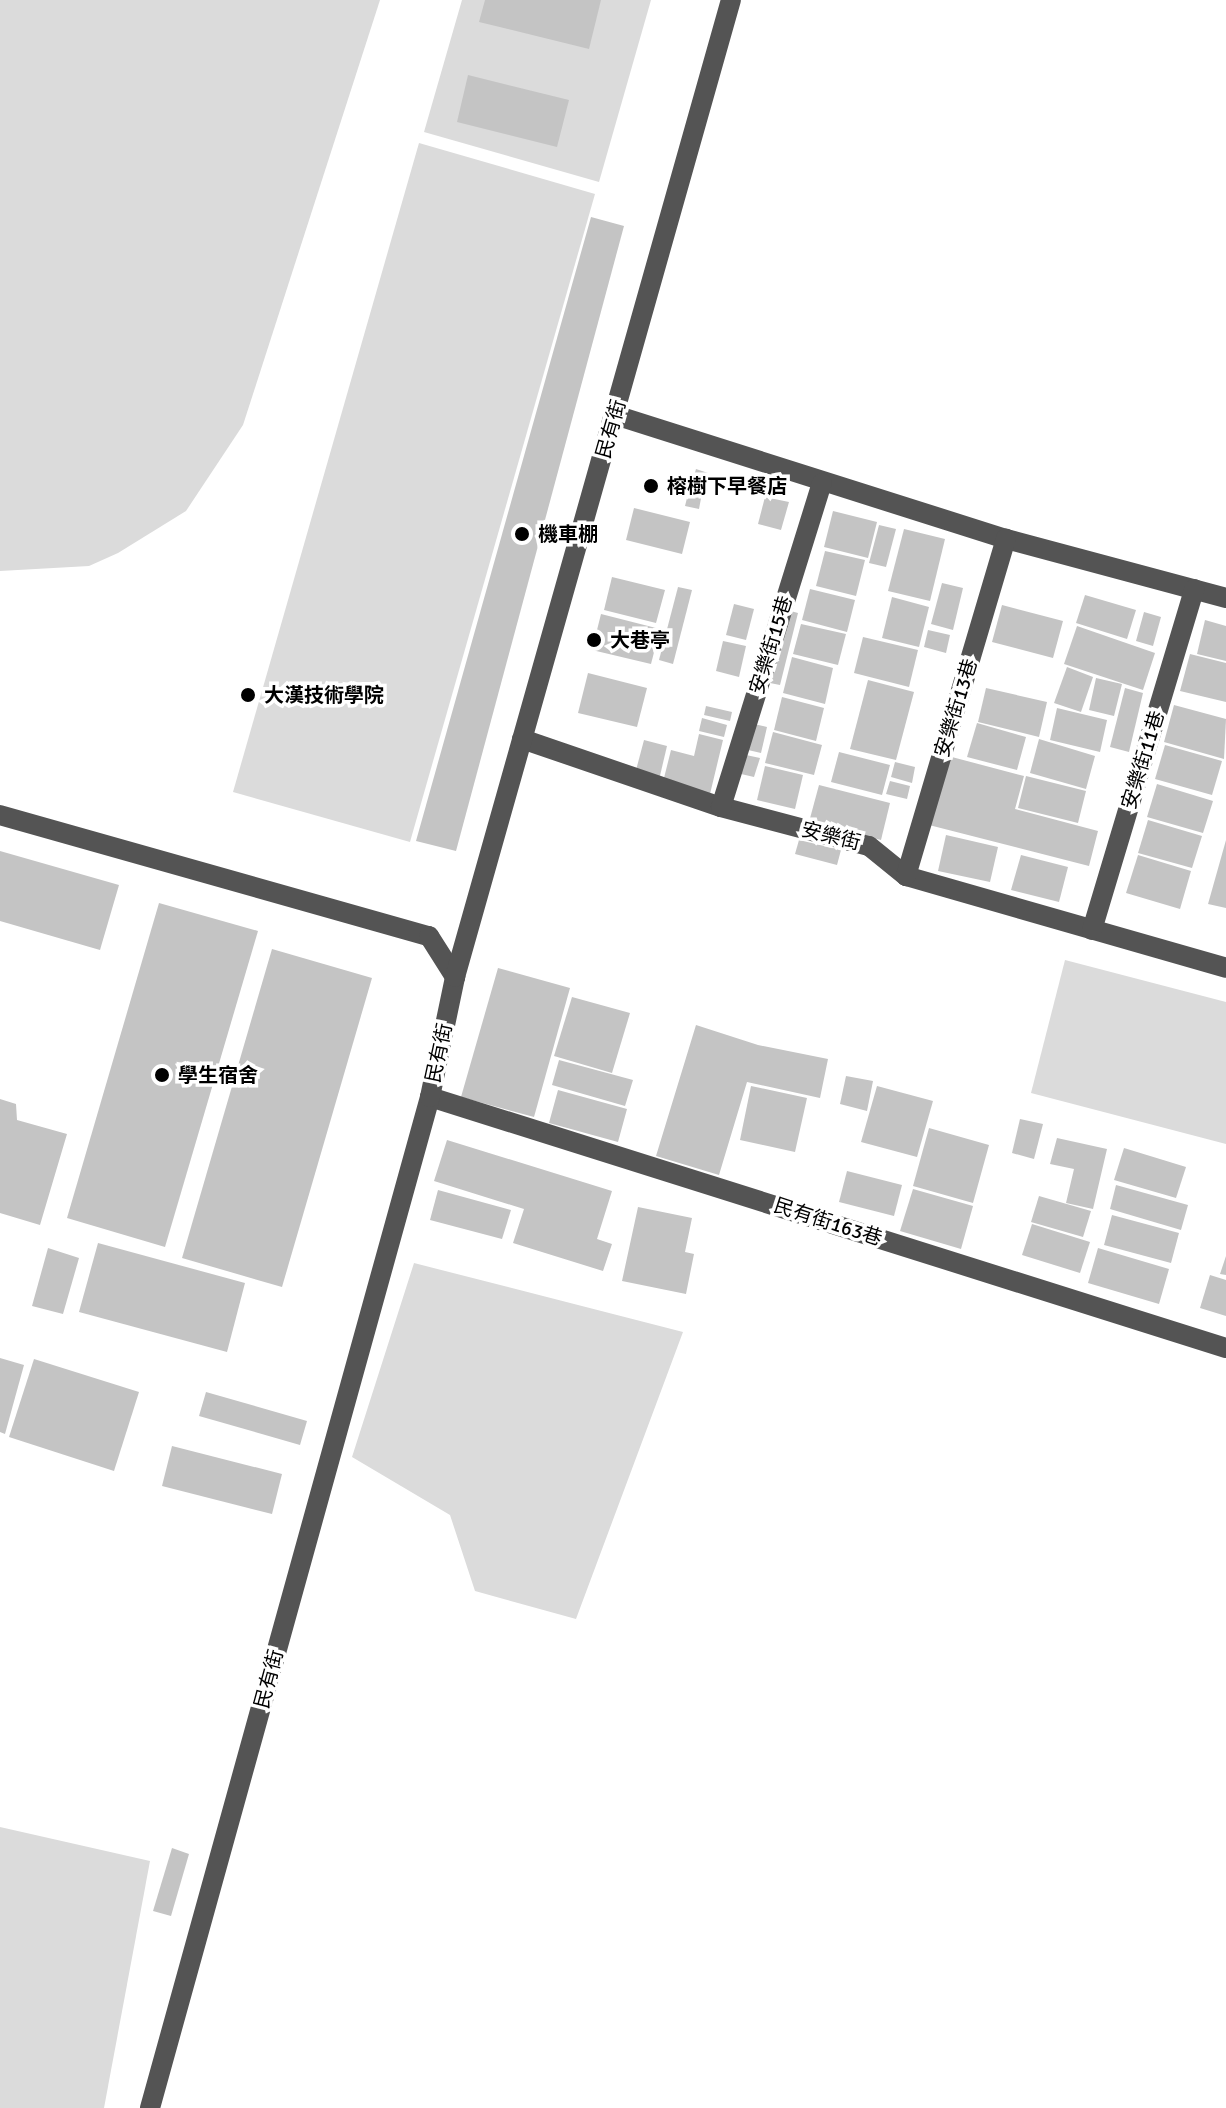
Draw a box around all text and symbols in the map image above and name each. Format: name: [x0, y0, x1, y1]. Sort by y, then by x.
street label: 民有街: [591, 397, 631, 461]
place label: 榕樹下早餐店: [667, 474, 787, 498]
marker: 榕樹下早餐店: [642, 477, 660, 495]
place label: 機車棚: [538, 522, 598, 546]
marker: 機車棚: [513, 525, 531, 543]
street label: 安樂街15巷: [745, 593, 797, 697]
place label: 大巷亭: [610, 628, 670, 652]
marker: 大巷亭: [585, 631, 603, 649]
street label: 安樂街13巷: [930, 656, 982, 760]
place label: 大漢技術學院: [264, 683, 384, 707]
marker: 大漢技術學院: [239, 686, 257, 704]
street label: 安樂街11巷: [1117, 708, 1169, 812]
street label: 安樂街: [799, 817, 863, 855]
street label: 民有街: [421, 1021, 457, 1085]
place label: 學生宿舍: [178, 1063, 258, 1087]
marker: 學生宿舍: [153, 1066, 171, 1084]
street label: 民有街163巷: [771, 1193, 885, 1251]
street label: 民有街: [250, 1647, 288, 1711]

